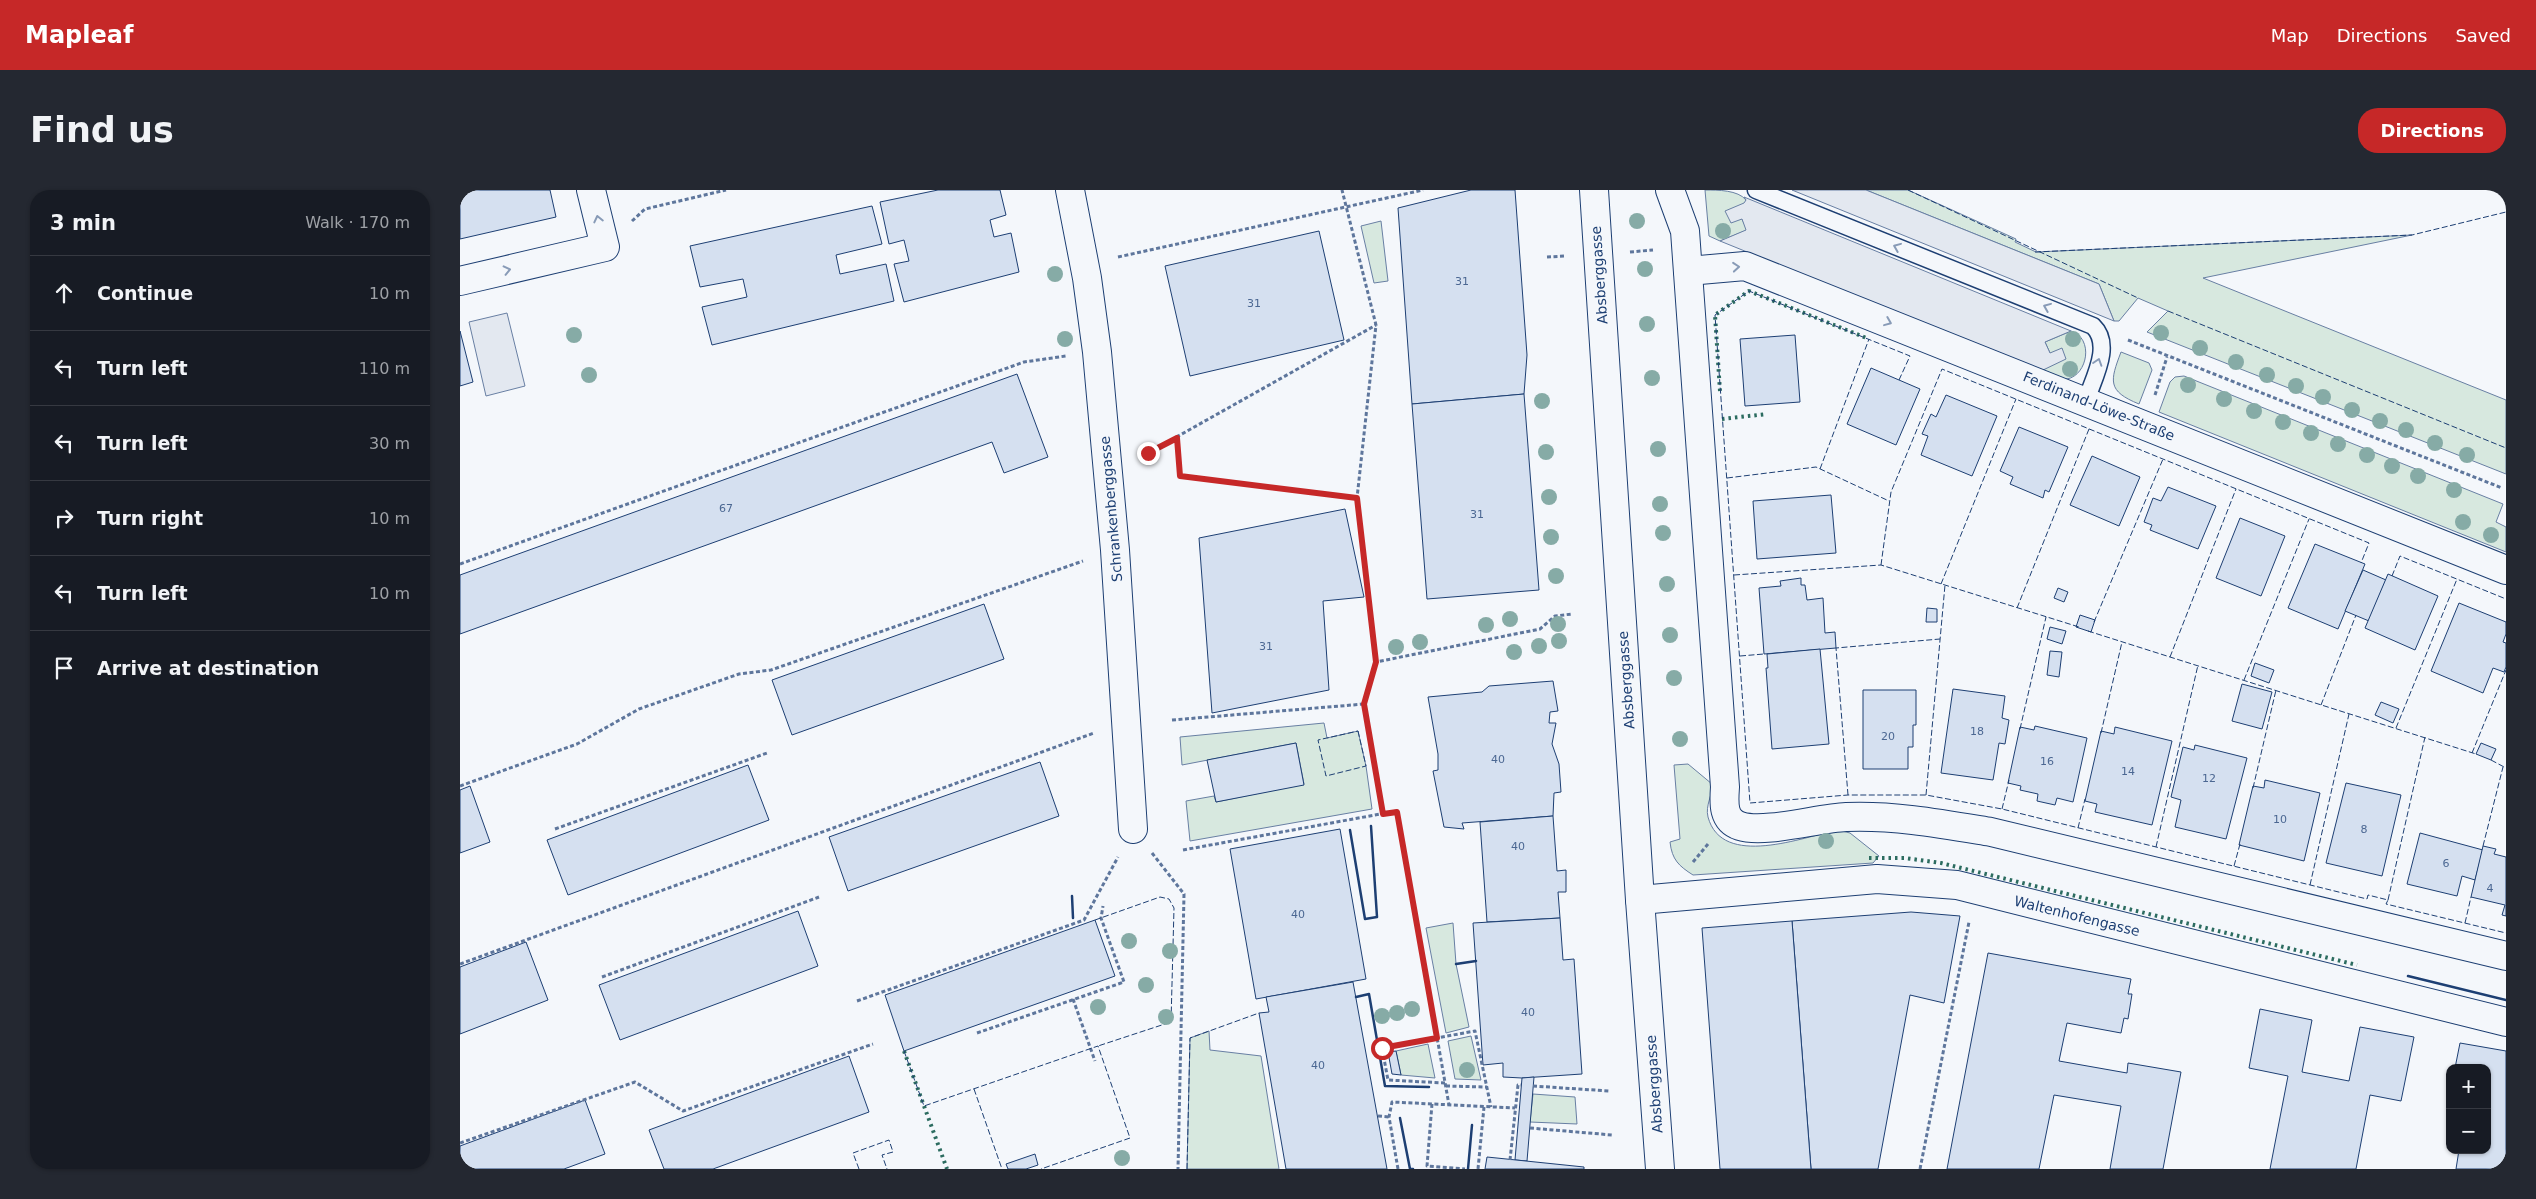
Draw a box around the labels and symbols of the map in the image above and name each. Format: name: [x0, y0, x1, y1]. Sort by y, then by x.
one-way arrow: [593, 214, 604, 223]
street label: Absberggasse: [1588, 225, 1610, 325]
one-way arrow: [1893, 242, 1902, 253]
one-way arrow: [1733, 261, 1741, 272]
one-way arrow: [503, 265, 512, 276]
house number: 31: [1455, 275, 1469, 288]
house number: 31: [1247, 297, 1261, 310]
one-way arrow: [2044, 303, 2052, 313]
one-way arrow: [1883, 316, 1892, 327]
one-way arrow: [2093, 359, 2103, 367]
street label: Ferdinand-Löwe-Straße: [2021, 368, 2177, 444]
street label: Schrankenberggasse: [1097, 435, 1125, 583]
route end: [1137, 442, 1160, 465]
house number: 67: [719, 502, 733, 515]
house number: 31: [1470, 508, 1484, 521]
street label: Absberggasse: [1615, 630, 1637, 730]
house number: 31: [1259, 640, 1273, 653]
house number: 18: [1970, 725, 1984, 738]
house number: 20: [1881, 730, 1895, 743]
house number: 40: [1491, 753, 1505, 766]
house number: 16: [2040, 755, 2054, 768]
house number: 14: [2121, 765, 2135, 778]
house number: 12: [2202, 772, 2216, 785]
house number: 10: [2273, 813, 2287, 826]
house number: 8: [2361, 823, 2368, 836]
house number: 40: [1511, 840, 1525, 853]
house number: 6: [2443, 857, 2450, 870]
house number: 4: [2487, 882, 2494, 895]
street label: Waltenhofengasse: [2013, 893, 2141, 939]
house number: 40: [1291, 908, 1305, 921]
house number: 40: [1521, 1006, 1535, 1019]
street label: Absberggasse: [1643, 1034, 1665, 1134]
route start: [1371, 1037, 1394, 1060]
house number: 40: [1311, 1059, 1325, 1072]

